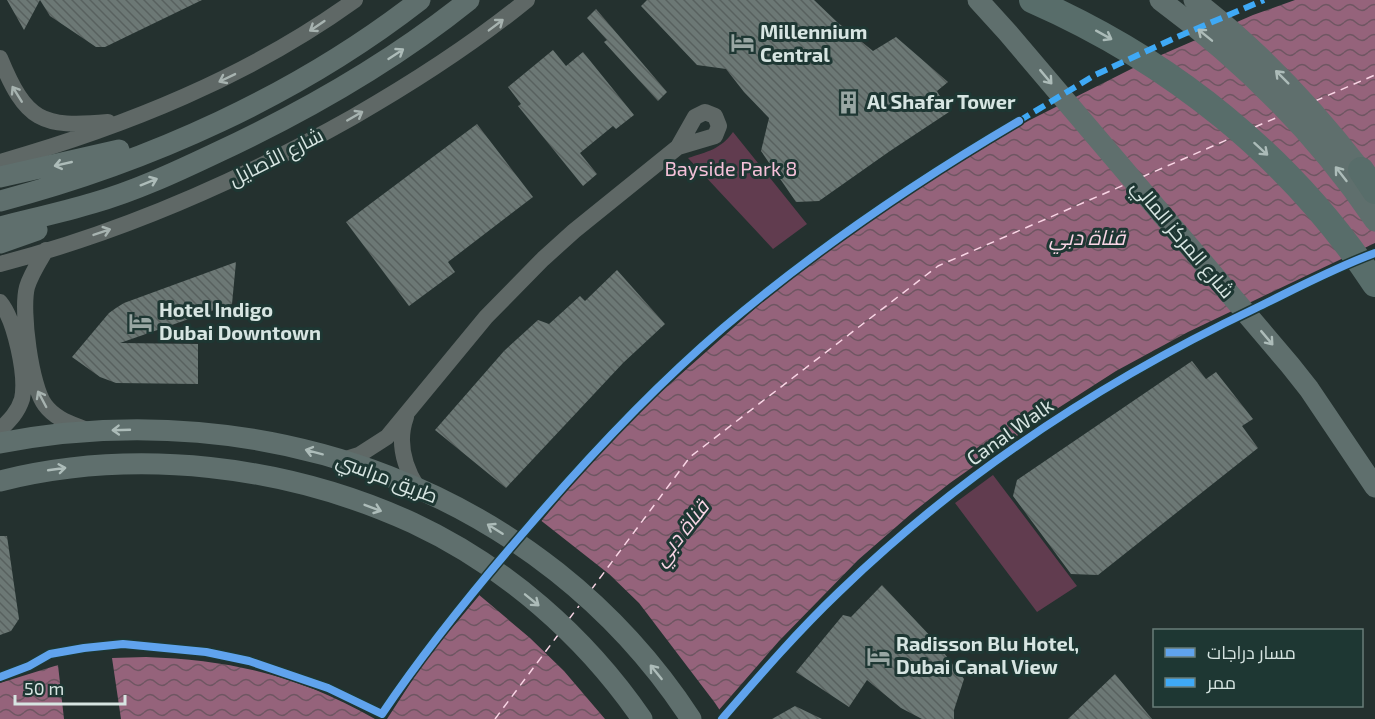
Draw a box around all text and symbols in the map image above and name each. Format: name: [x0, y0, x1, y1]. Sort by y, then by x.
one-way arrow: [487, 18, 503, 31]
place label: Millennium Central: [760, 19, 867, 66]
one-way arrow: [309, 20, 326, 32]
one-way arrow: [1197, 28, 1213, 41]
hotel icon: Millennium Central: [729, 30, 755, 56]
one-way arrow: [1094, 30, 1112, 41]
one-way arrow: [388, 47, 405, 60]
one-way arrow: [1039, 69, 1053, 84]
one-way arrow: [1275, 70, 1289, 85]
one-way arrow: [218, 72, 236, 84]
one-way arrow: [11, 85, 24, 102]
building icon: Al Shafar Tower: [836, 89, 862, 115]
place label: Al Shafar Tower: [867, 89, 1016, 113]
one-way arrow: [346, 109, 363, 121]
street label: شارع الأصايل: [224, 122, 328, 193]
one-way arrow: [1253, 142, 1268, 156]
park label: Bayside Park 8: [664, 156, 798, 180]
one-way arrow: [54, 158, 73, 170]
one-way arrow: [1334, 166, 1347, 182]
street label: شارع المركز المالي: [1123, 174, 1240, 306]
one-way arrow: [139, 176, 158, 187]
water label: قناة دبي: [1049, 224, 1126, 255]
one-way arrow: [92, 225, 111, 236]
place label: Hotel Indigo Dubai Downtown: [159, 297, 321, 344]
hotel icon: Hotel Indigo Dubai Downtown: [128, 309, 154, 335]
one-way arrow: [1260, 330, 1274, 345]
one-way arrow: [36, 390, 47, 408]
street label: Canal Walk: [961, 393, 1057, 470]
one-way arrow: [111, 424, 131, 435]
one-way arrow: [305, 446, 324, 457]
street label: طريق مراسي: [332, 447, 441, 511]
one-way arrow: [47, 464, 67, 475]
water label: قناة دبي: [646, 493, 719, 574]
one-way arrow: [363, 503, 381, 514]
one-way arrow: [487, 523, 504, 536]
one-way arrow: [524, 593, 540, 606]
legend: [1153, 629, 1363, 707]
place label: Radisson Blu Hotel, Dubai Canal View: [896, 631, 1079, 678]
text: مسار دراجات: [1207, 641, 1296, 664]
hotel icon: Radisson Blu Hotel, Dubai Canal View: [865, 643, 891, 669]
one-way arrow: [650, 664, 663, 680]
scale bar: [15, 668, 124, 706]
text: ممر: [1206, 671, 1236, 694]
text: 50 m: [24, 677, 64, 699]

